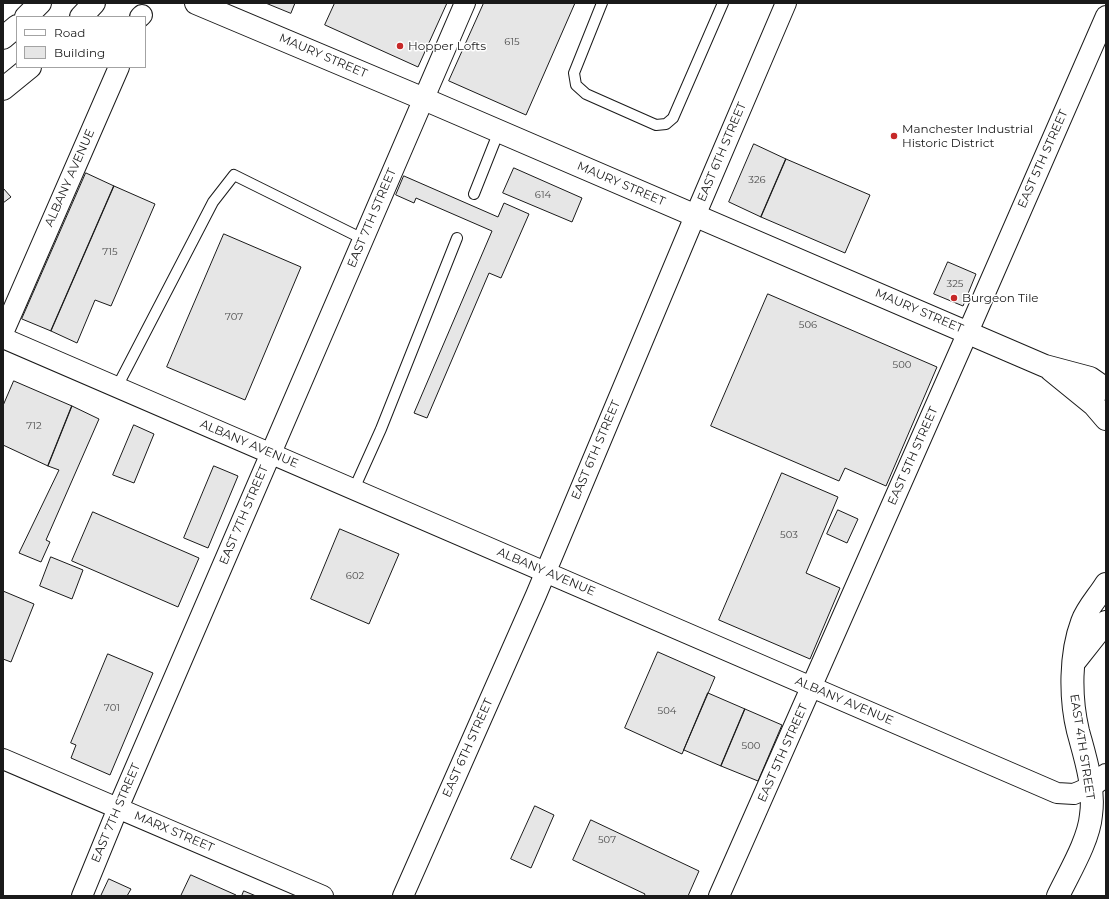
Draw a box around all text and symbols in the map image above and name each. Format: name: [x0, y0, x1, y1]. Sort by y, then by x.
legend: [16, 16, 146, 68]
text: Road: [54, 25, 85, 40]
street label: MAURY STREET: [277, 31, 369, 81]
house number: 615: [504, 36, 520, 48]
place label: Hopper Lofts: [408, 39, 486, 53]
marker: Hopper Lofts: [395, 41, 405, 51]
text: Building: [54, 45, 105, 60]
street label: EAST 6TH STREET: [695, 100, 749, 204]
street label: EAST 5TH STREET: [1015, 108, 1071, 210]
place label: Manchester Industrial Historic District: [902, 122, 1033, 150]
street label: ALBANY AVENUE: [42, 127, 98, 229]
marker: Manchester Industrial Historic District: [889, 131, 899, 141]
street label: MAURY STREET: [575, 159, 667, 209]
street label: EAST 7TH STREET: [345, 166, 399, 270]
house number: 326: [748, 174, 766, 186]
house number: 614: [535, 189, 551, 201]
house number: 715: [102, 246, 118, 258]
house number: 325: [947, 278, 963, 290]
street label: MAURY STREET: [873, 286, 965, 336]
place label: Burgeon Tile: [962, 291, 1039, 305]
marker: Burgeon Tile: [949, 293, 959, 303]
house number: 707: [225, 311, 243, 323]
house number: 506: [799, 319, 817, 331]
house number: 500: [893, 359, 911, 371]
street label: EAST 6TH STREET: [569, 398, 623, 502]
street label: EAST 5TH STREET: [885, 405, 941, 507]
street label: ALBANY AVENUE: [198, 417, 300, 471]
house number: 712: [26, 420, 42, 432]
street label: EAST 7TH STREET: [217, 463, 271, 567]
house number: 503: [780, 529, 798, 541]
street label: ALBANY AVENUE: [495, 545, 597, 599]
house number: 602: [346, 570, 364, 582]
street label: ALBANY AVENUE: [793, 674, 895, 728]
street label: EAST 4TH STREET: [1067, 693, 1097, 801]
street label: EAST 6TH STREET: [440, 696, 496, 800]
house number: 701: [104, 702, 120, 714]
street label: EAST 5TH STREET: [755, 702, 811, 804]
house number: 504: [658, 705, 676, 717]
house number: 500: [742, 740, 760, 752]
street label: EAST 7TH STREET: [89, 761, 143, 865]
street label: MARX STREET: [132, 809, 216, 855]
house number: 507: [598, 834, 616, 846]

